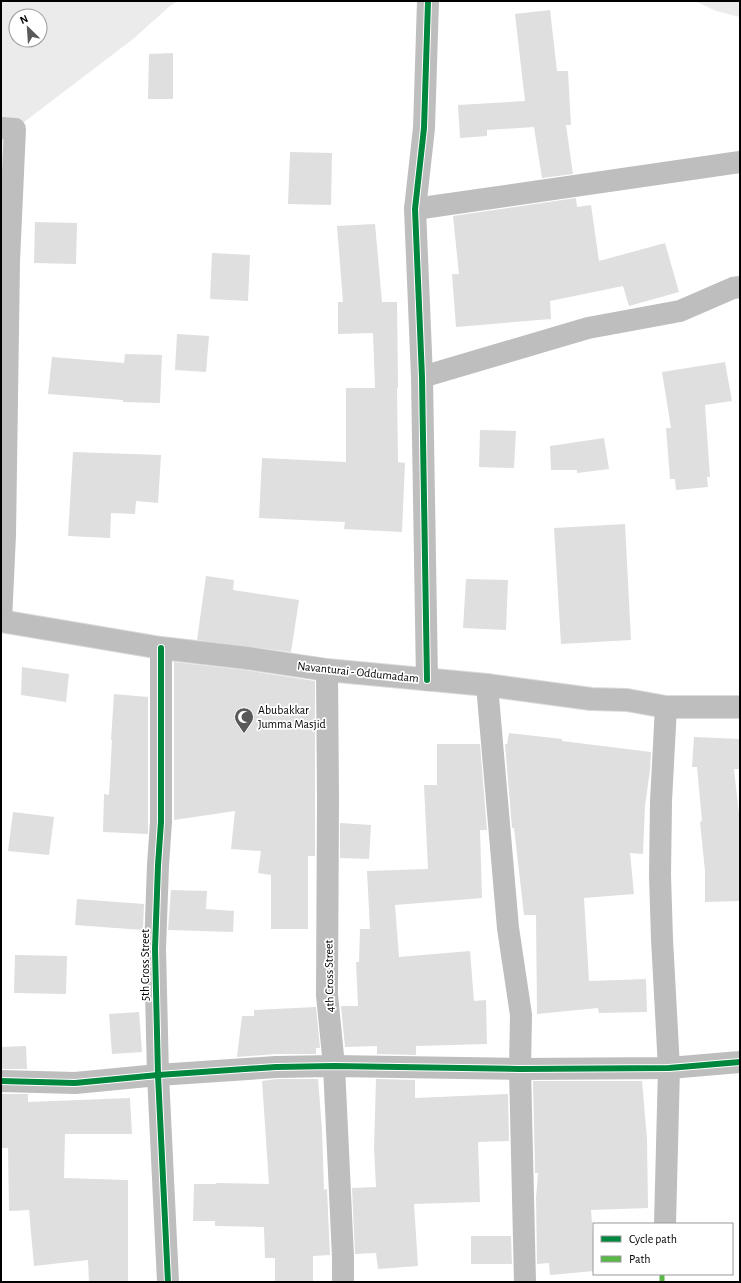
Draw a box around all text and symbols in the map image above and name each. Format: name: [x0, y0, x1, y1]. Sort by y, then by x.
north arrow: [8, 8, 48, 48]
text: N: [18, 13, 30, 26]
street label: Navanturai - Oddumadam: [297, 660, 419, 684]
place label: Abubakkar Jumma Masjid: [258, 704, 326, 731]
mosque icon: Abubakkar Jumma Masjid: [233, 706, 255, 734]
street label: 5th Cross Street: [139, 929, 151, 1001]
street label: 4th Cross Street: [322, 939, 336, 1012]
legend: [593, 1223, 733, 1275]
text: Cycle path: [629, 1233, 677, 1246]
text: Path: [629, 1253, 651, 1265]

